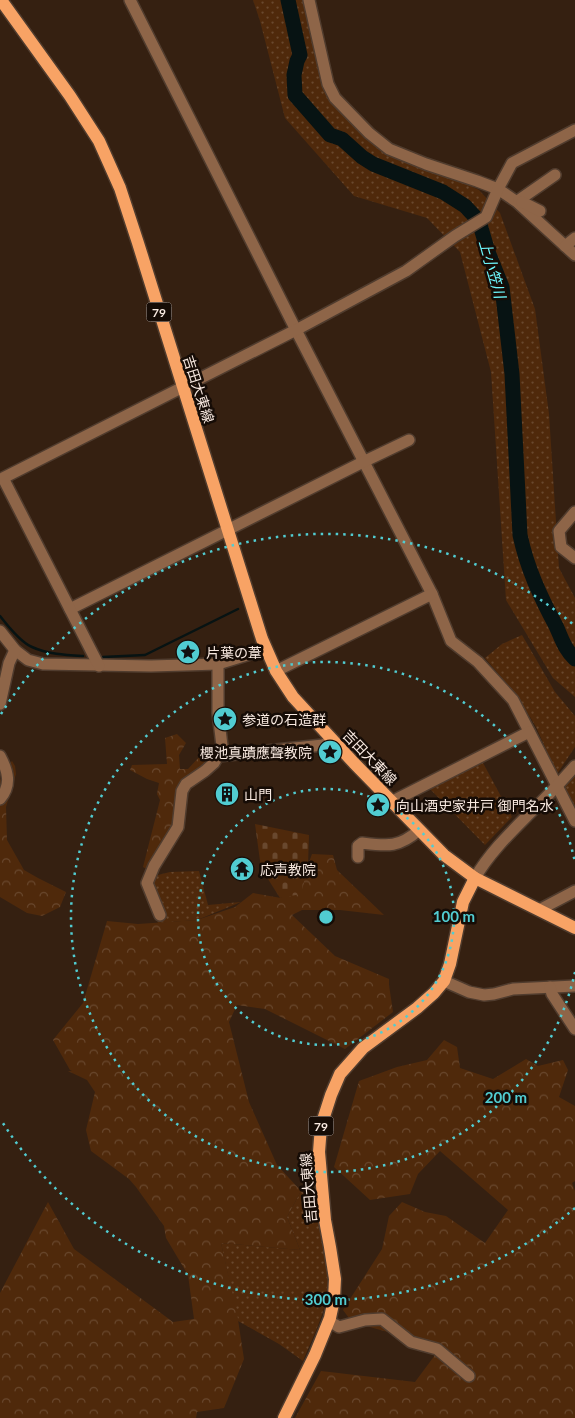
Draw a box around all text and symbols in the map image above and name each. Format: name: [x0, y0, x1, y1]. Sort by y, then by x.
water label: 上小笠川: [476, 238, 510, 302]
road number: 79: [146, 302, 172, 322]
street label: 吉田大東線: [180, 353, 218, 425]
place icon: 片葉の葦: [175, 639, 201, 665]
place label: 片葉の葦: [206, 644, 262, 661]
place icon: 参道の石造群: [212, 706, 238, 732]
place label: 参道の石造群: [242, 711, 326, 728]
street label: 吉田大東線: [340, 726, 400, 788]
place icon: 櫻池真蹟應聲教院: [317, 739, 343, 765]
place label: 櫻池真蹟應聲教院: [200, 744, 312, 761]
building icon: 山門: [214, 781, 240, 807]
place label: 山門: [244, 786, 272, 803]
place icon: 向山酒史家井戸 御門名水: [365, 792, 391, 818]
place label: 向山酒史家井戸 御門名水: [396, 797, 554, 814]
temple icon: 応声教院: [229, 856, 255, 882]
place label: 応声教院: [260, 861, 316, 878]
text: 100 m: [433, 907, 475, 925]
centre of rings: [317, 908, 335, 926]
text: 200 m: [485, 1088, 527, 1106]
road number: 79: [308, 1116, 334, 1136]
street label: 吉田大東線: [296, 1152, 320, 1224]
text: 300 m: [305, 1290, 347, 1308]

